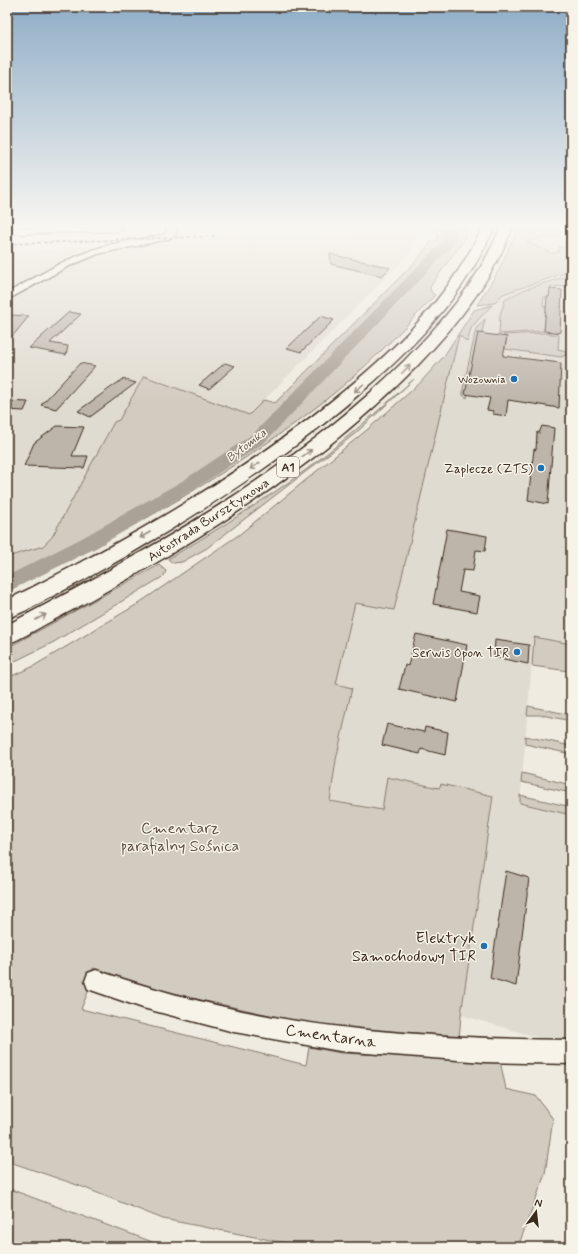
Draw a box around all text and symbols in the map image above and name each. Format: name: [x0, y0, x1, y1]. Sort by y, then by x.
one-way arrow: [401, 364, 411, 374]
place label: Wozownia: [458, 373, 506, 387]
marker: Wozownia: [509, 374, 519, 384]
one-way arrow: [353, 383, 364, 392]
water label: Bytomka: [223, 425, 270, 466]
one-way arrow: [301, 449, 312, 457]
road number: A1: [277, 457, 299, 477]
place label: Zaplecze (ZTS): [444, 461, 533, 478]
one-way arrow: [250, 462, 261, 470]
marker: Zaplecze (ZTS): [536, 463, 546, 473]
street label: Autostrada Bursztynowa: [145, 475, 273, 566]
one-way arrow: [139, 532, 151, 540]
one-way arrow: [35, 612, 47, 620]
place label: Serwis Opon TIR: [412, 645, 509, 662]
marker: Serwis Opon TIR: [512, 647, 522, 657]
park label: Cmentarz parafialny Sośnica: [121, 818, 240, 857]
place label: Elektryk Samochodowy TIR: [352, 928, 476, 967]
marker: Elektryk Samochodowy TIR: [479, 941, 489, 951]
street label: Cmentarna: [284, 1020, 378, 1053]
north arrow: [516, 1192, 556, 1232]
text: N: [533, 1196, 544, 1211]

